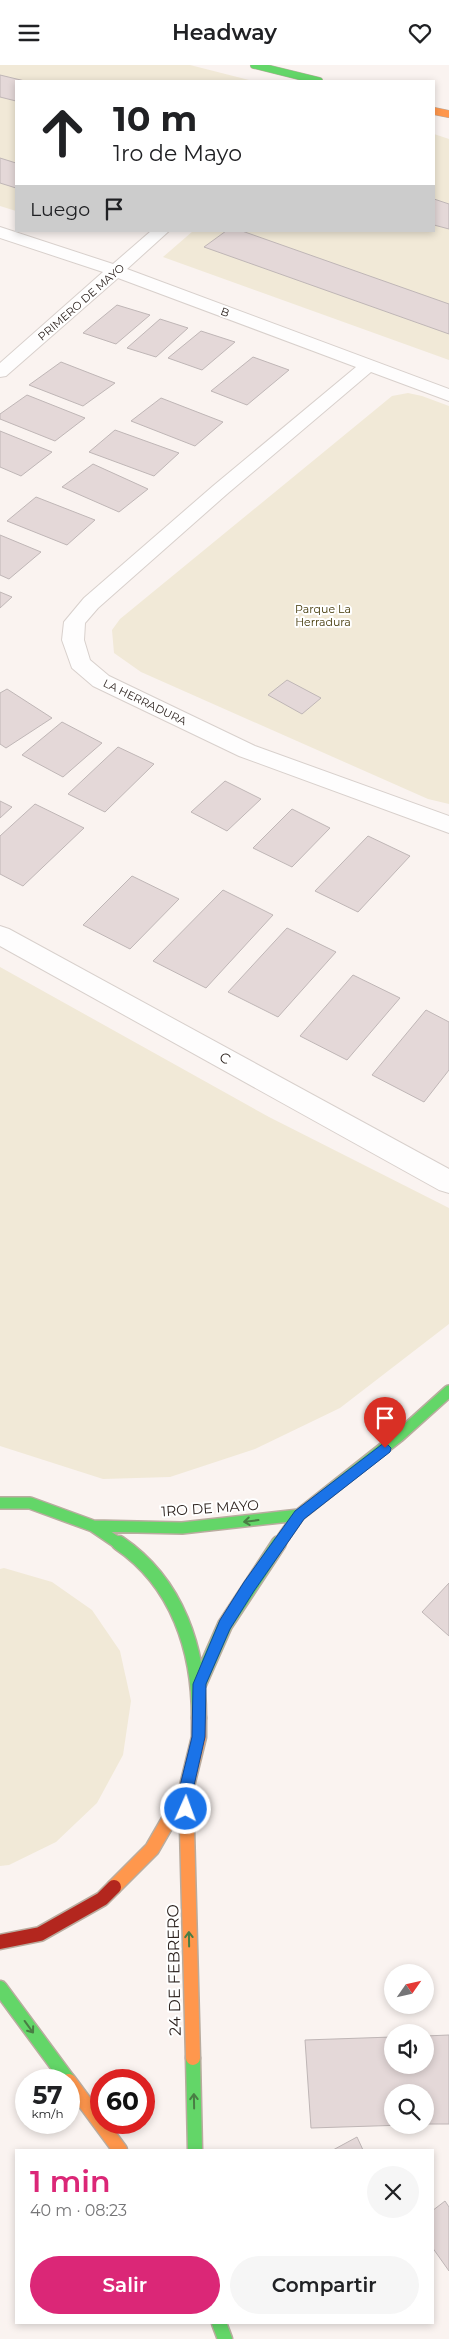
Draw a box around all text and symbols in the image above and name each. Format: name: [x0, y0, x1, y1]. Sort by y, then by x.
icon: menu: [15, 19, 43, 47]
text: Headway: [172, 19, 277, 46]
icon: heart: [406, 19, 434, 47]
text: 10 m: [113, 97, 197, 140]
icon: ahead: [30, 100, 95, 165]
text: 1ro de Mayo: [113, 140, 242, 167]
icon: arrive: [100, 195, 128, 223]
text: Luego: [30, 198, 90, 221]
street label: PRIMERO DE MAYO: [35, 261, 127, 343]
street label: B: [219, 304, 231, 320]
park label: Parque La Herradura: [295, 602, 351, 629]
street label: LA HERRADURA: [101, 676, 189, 728]
street label: C: [216, 1048, 234, 1068]
pin: [364, 1397, 406, 1448]
icon: arrive: [371, 1404, 399, 1432]
street label: 1RO DE MAYO: [160, 1496, 260, 1520]
one-way arrow: [243, 1517, 259, 1527]
position arrow: [159, 1782, 211, 1834]
street label: 24 DE FEBRERO: [163, 1904, 185, 2036]
one-way arrow: [185, 1931, 194, 1947]
north arrow: [384, 1964, 434, 2014]
map controls: [384, 1964, 434, 2134]
one-way arrow: [24, 2020, 34, 2034]
button: sound: [384, 2024, 434, 2074]
speed limit sign: 60: [90, 2069, 155, 2134]
text: 57: [32, 2080, 63, 2110]
button: search: [384, 2084, 434, 2134]
one-way arrow: [189, 2094, 198, 2110]
text: km/h: [31, 2106, 64, 2121]
text: 1 min: [30, 2163, 111, 2200]
button: close: [367, 2166, 419, 2218]
text: 40 m · 08:23: [30, 2201, 127, 2220]
button: Salir: [30, 2256, 220, 2314]
button: Compartir: [230, 2256, 419, 2314]

